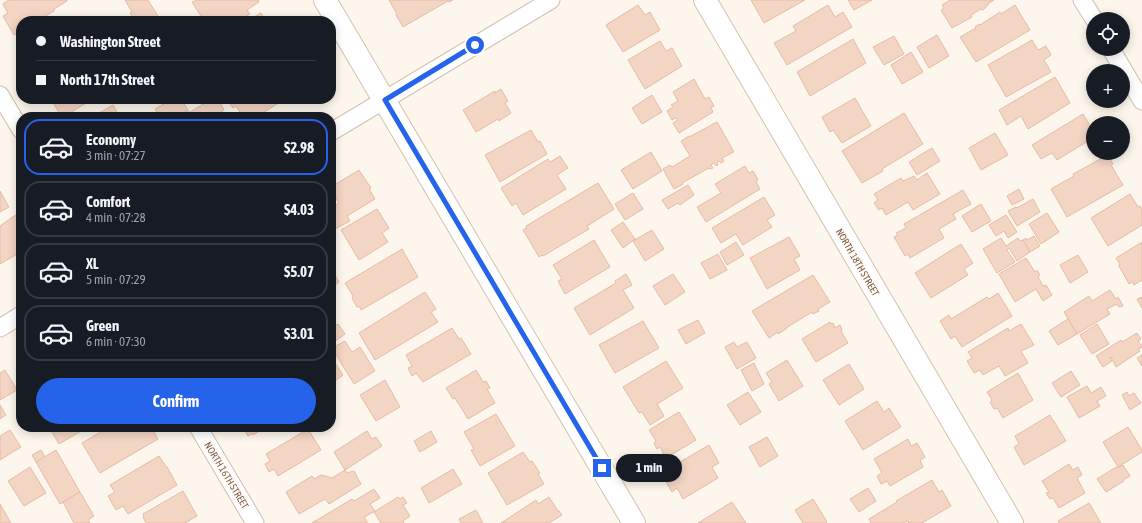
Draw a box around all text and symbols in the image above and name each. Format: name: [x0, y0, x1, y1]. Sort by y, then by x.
map controls: [1086, 12, 1130, 160]
button: locate: [1086, 12, 1130, 56]
text: Washington Street: [60, 33, 161, 50]
route start: [466, 36, 484, 54]
button: +: [1086, 64, 1130, 108]
text: North 17th Street: [60, 71, 155, 88]
button: −: [1086, 116, 1130, 160]
icon: car: [38, 129, 74, 165]
text: Economy: [86, 131, 136, 148]
text: $2.98: [284, 139, 314, 156]
text: 3 min · 07:27: [86, 148, 146, 163]
icon: car: [38, 191, 74, 227]
text: Comfort: [86, 193, 130, 210]
text: $4.03: [284, 201, 314, 218]
text: 4 min · 07:28: [86, 210, 146, 225]
street label: NORTH 18TH STREET: [834, 227, 882, 298]
icon: car: [38, 253, 74, 289]
text: XL: [86, 255, 99, 272]
text: $5.07: [284, 263, 314, 280]
text: 5 min · 07:29: [86, 272, 146, 287]
icon: car: [38, 315, 74, 351]
text: Green: [86, 317, 119, 334]
text: $3.01: [284, 325, 314, 342]
text: 6 min · 07:30: [86, 334, 146, 349]
button: Confirm: [36, 378, 316, 424]
street label: NORTH 16TH STREET: [202, 440, 251, 511]
callout: 1 min: [616, 454, 682, 482]
route end: [593, 459, 611, 477]
text: 1 min: [636, 460, 662, 475]

